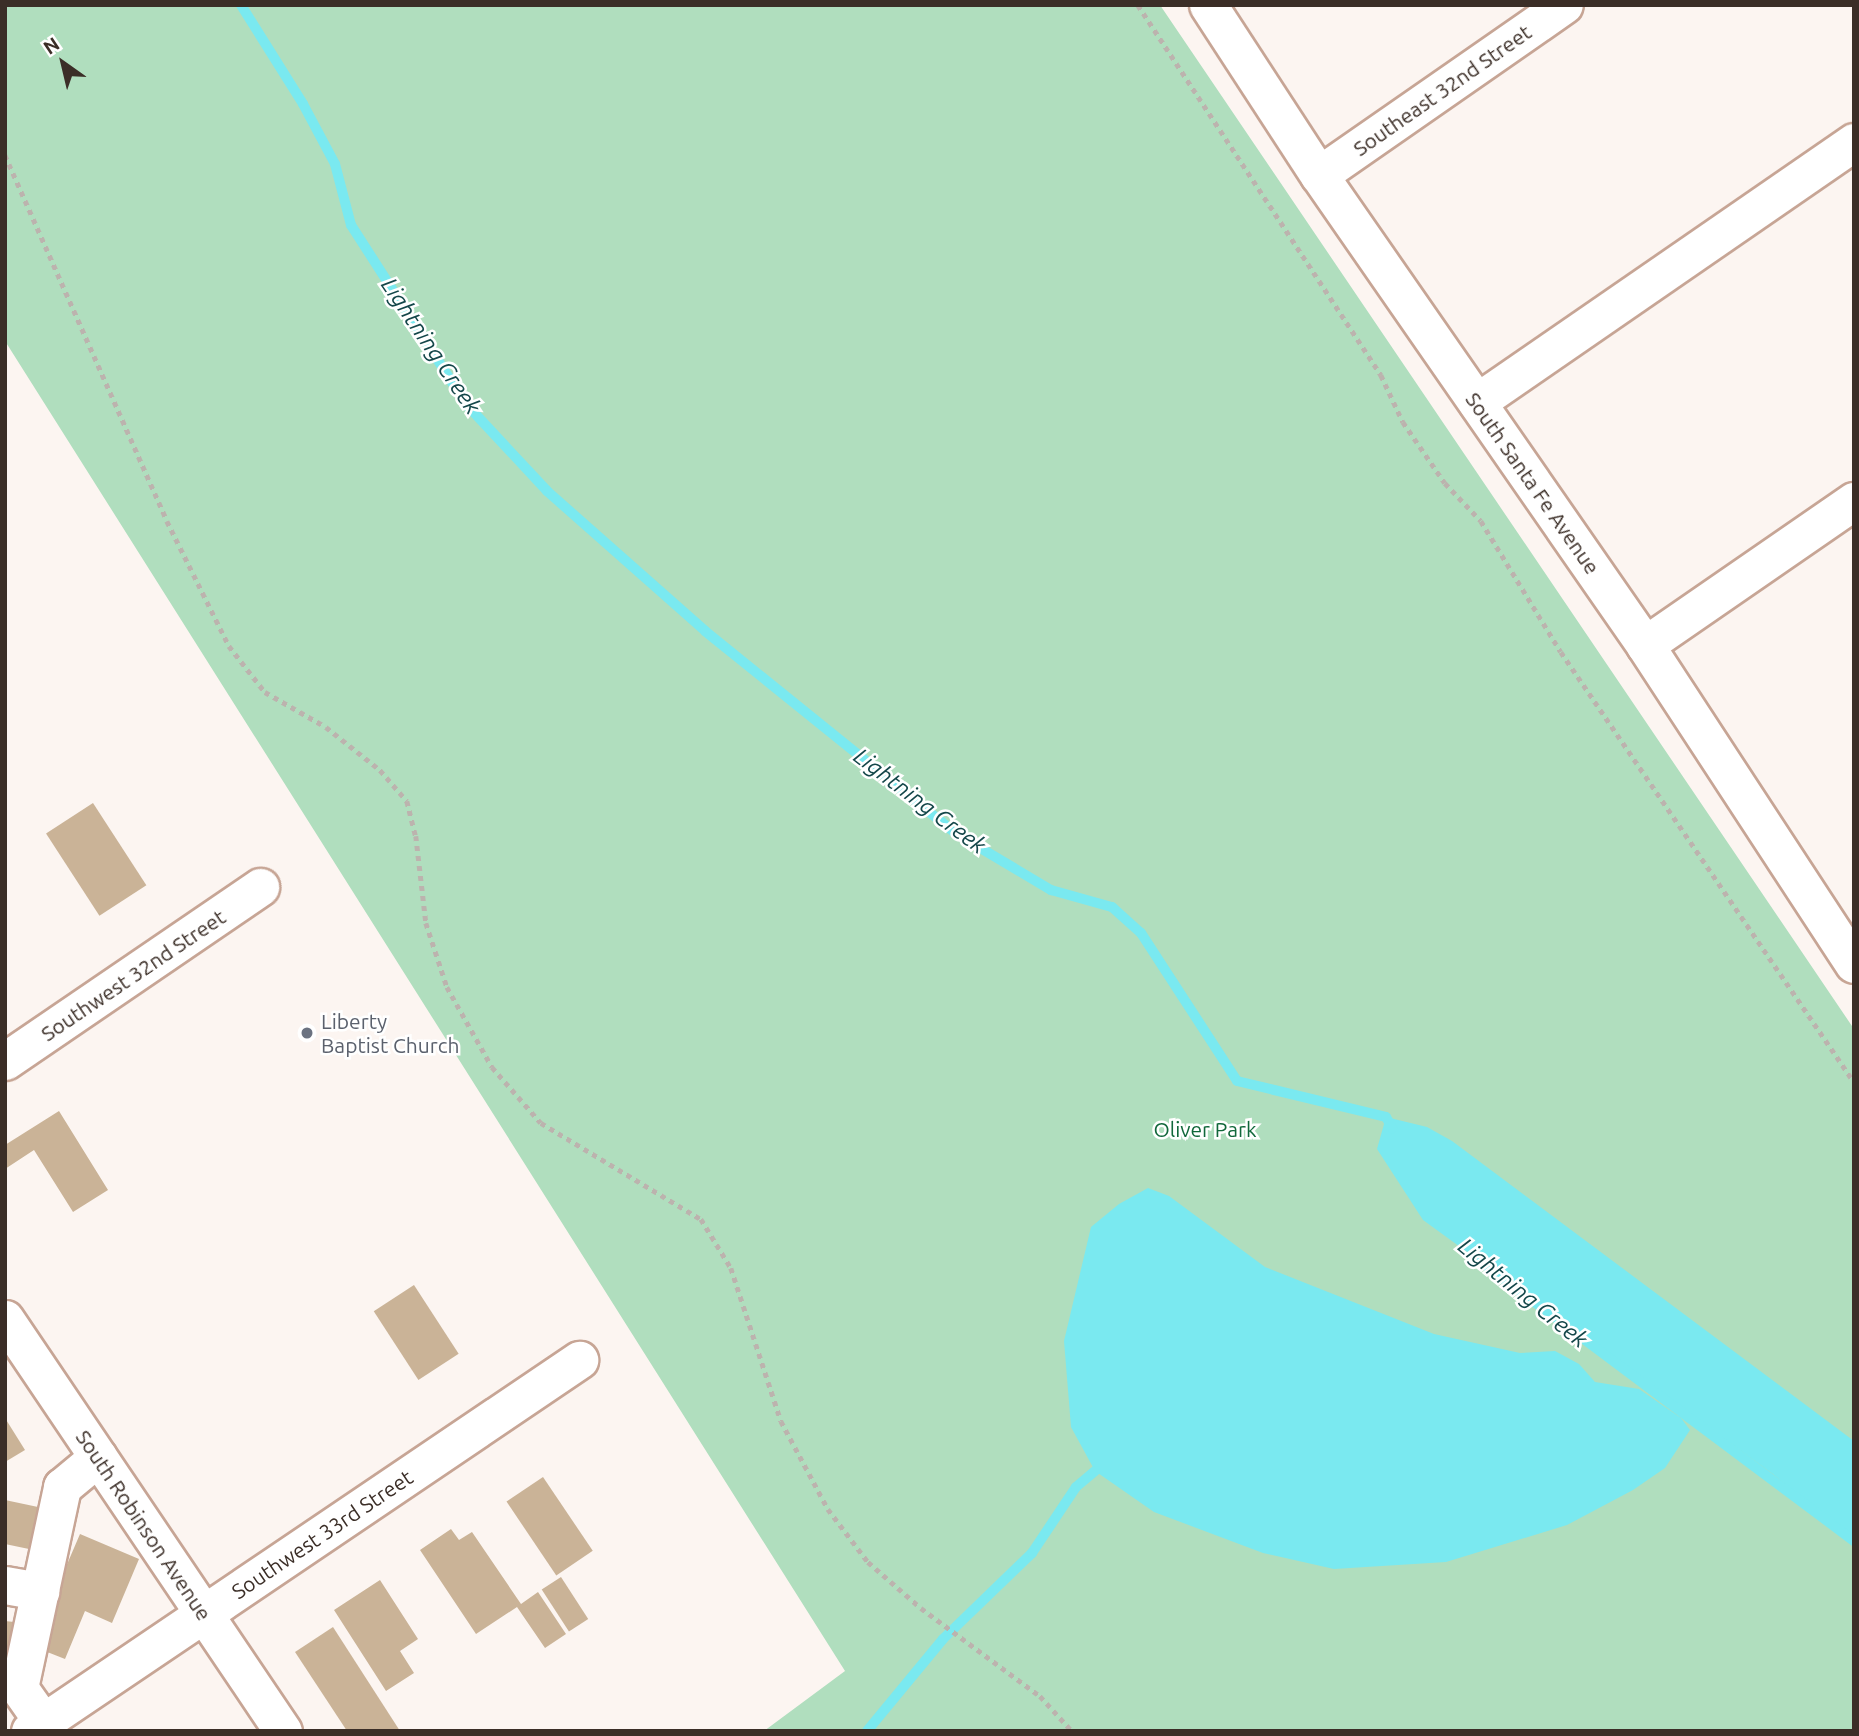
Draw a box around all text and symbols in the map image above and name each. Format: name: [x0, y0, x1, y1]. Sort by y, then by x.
street label: Southeast 32nd Street: [1348, 19, 1536, 161]
north arrow: [28, 28, 98, 98]
text: N: [39, 33, 63, 59]
water label: Lightning Creek: [375, 272, 487, 420]
street label: South Santa Fe Avenue: [1461, 387, 1605, 579]
water label: Lightning Creek: [848, 742, 992, 860]
street label: Southwest 32nd Street: [36, 904, 230, 1046]
place label: Liberty Baptist Church: [321, 1008, 459, 1058]
marker: Liberty Baptist Church: [299, 1025, 315, 1041]
park label: Oliver Park: [1153, 1116, 1257, 1142]
water label: Lightning Creek: [1453, 1232, 1593, 1354]
street label: South Robinson Avenue: [71, 1425, 217, 1625]
street label: Southwest 33rd Street: [227, 1464, 417, 1604]

